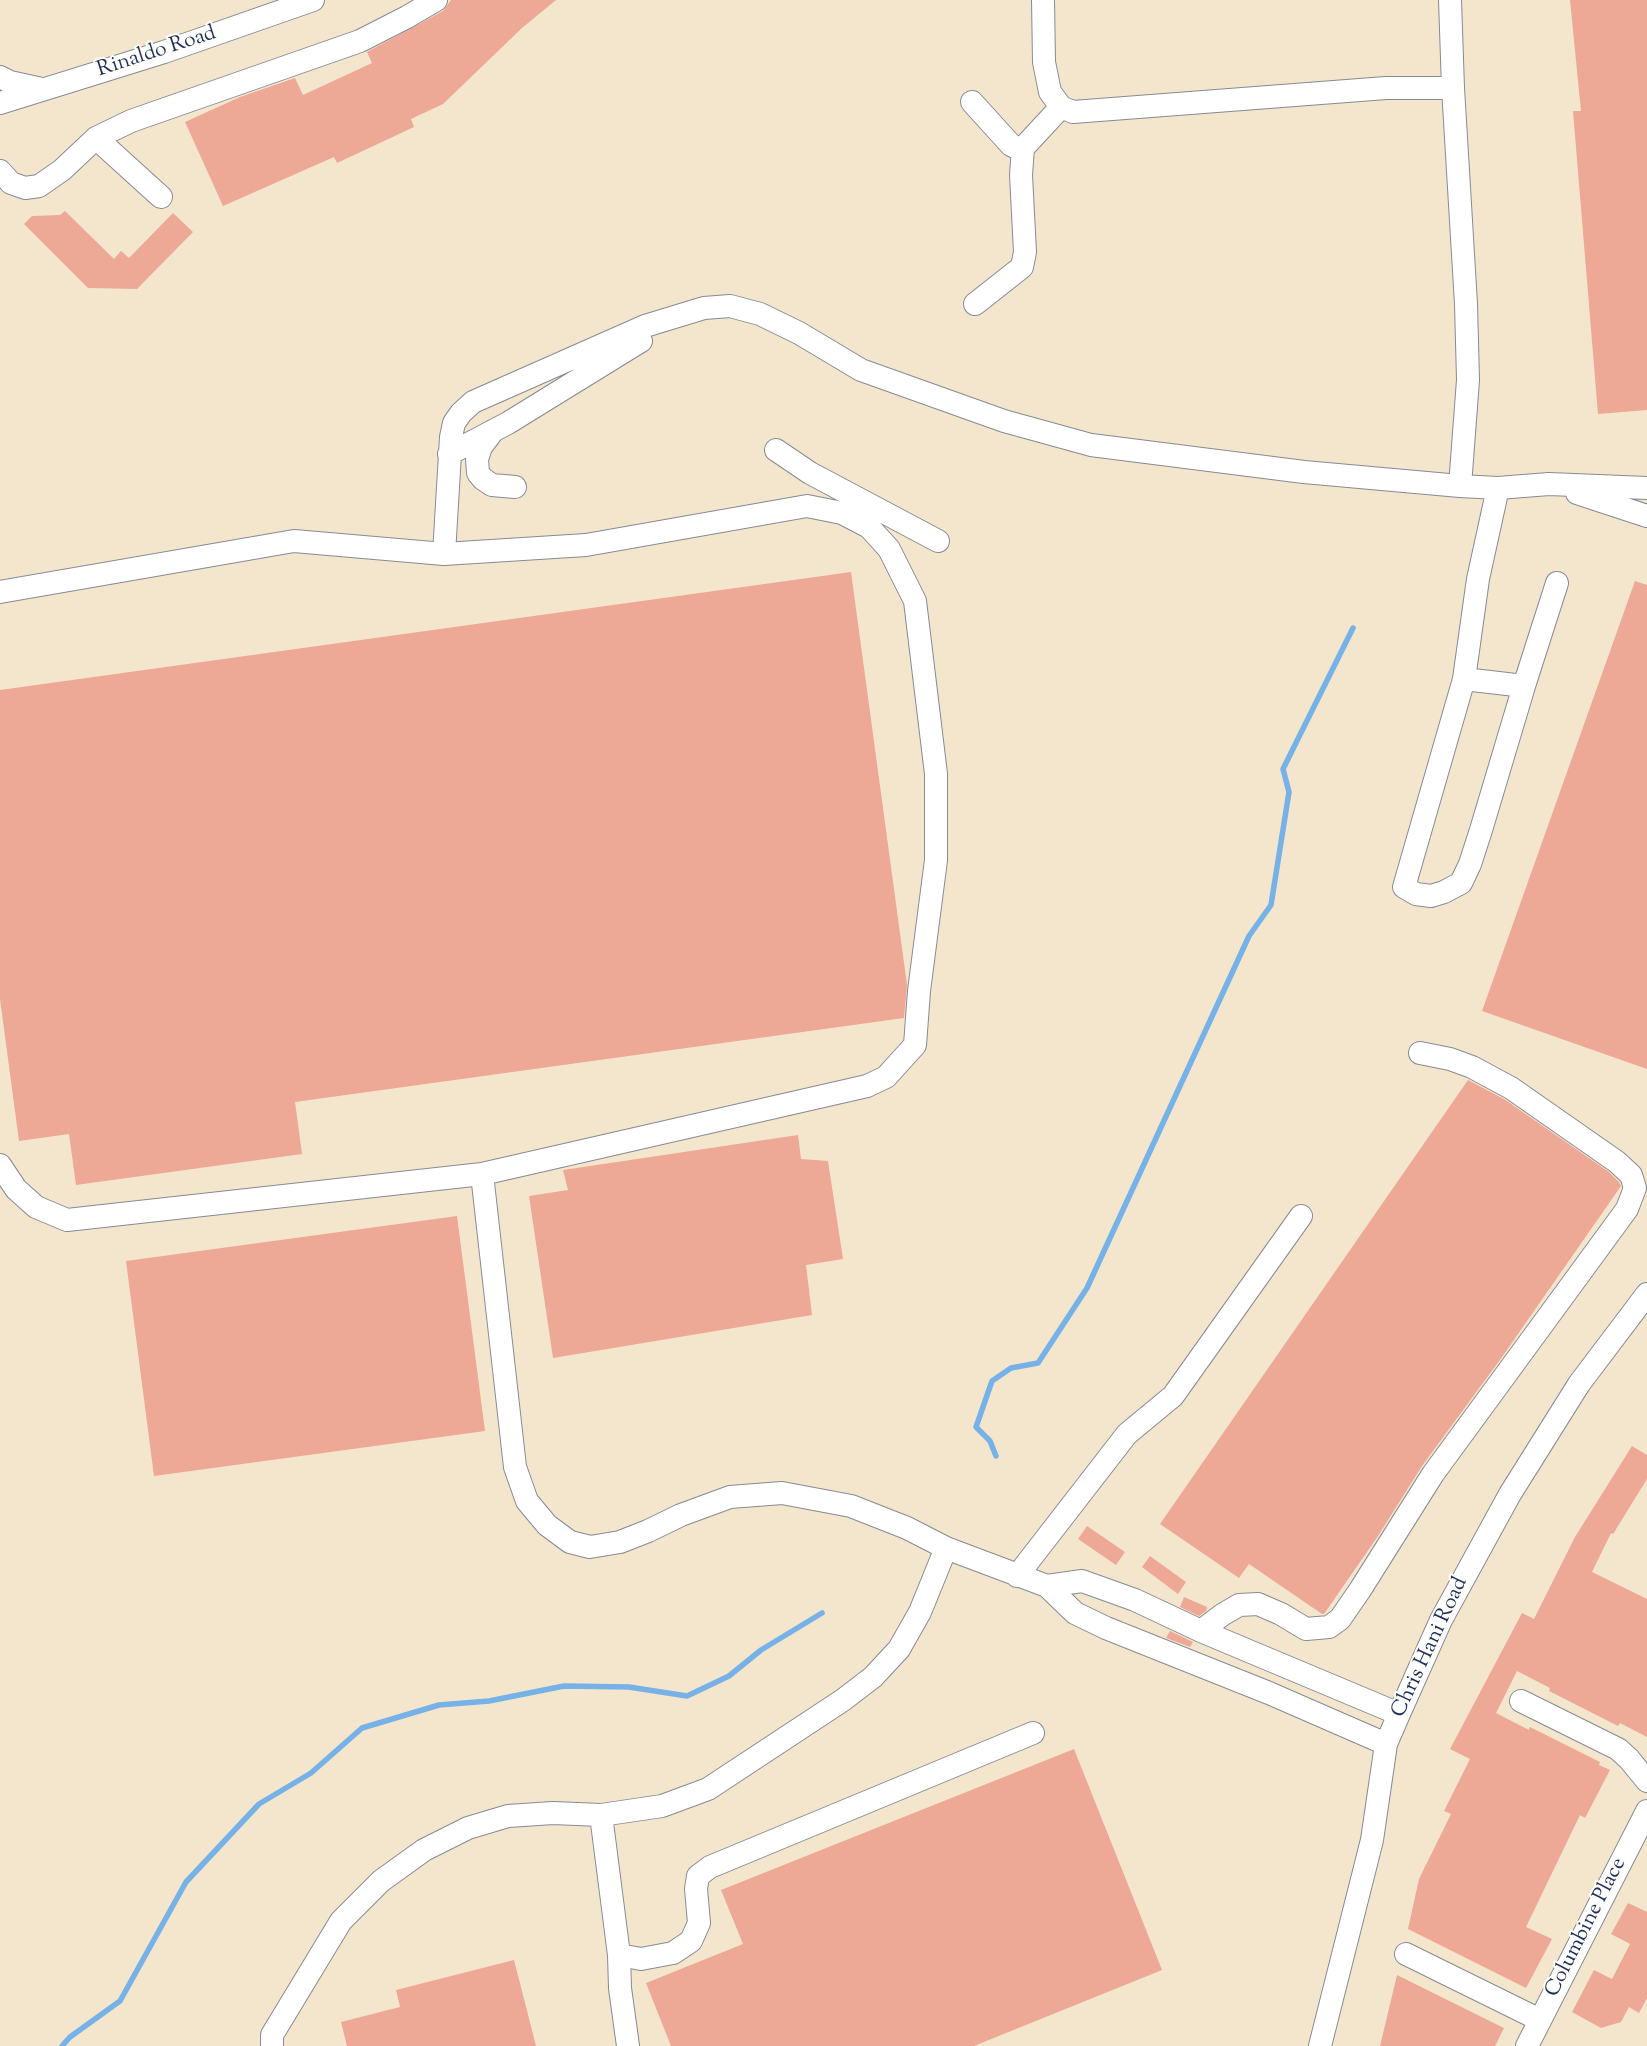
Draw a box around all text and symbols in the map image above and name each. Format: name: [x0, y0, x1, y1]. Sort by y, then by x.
street label: Rinaldo Road: [94, 22, 220, 84]
street label: Chris Hani Road: [1387, 1574, 1475, 1722]
street label: Columbine Place: [1541, 1854, 1633, 2002]

